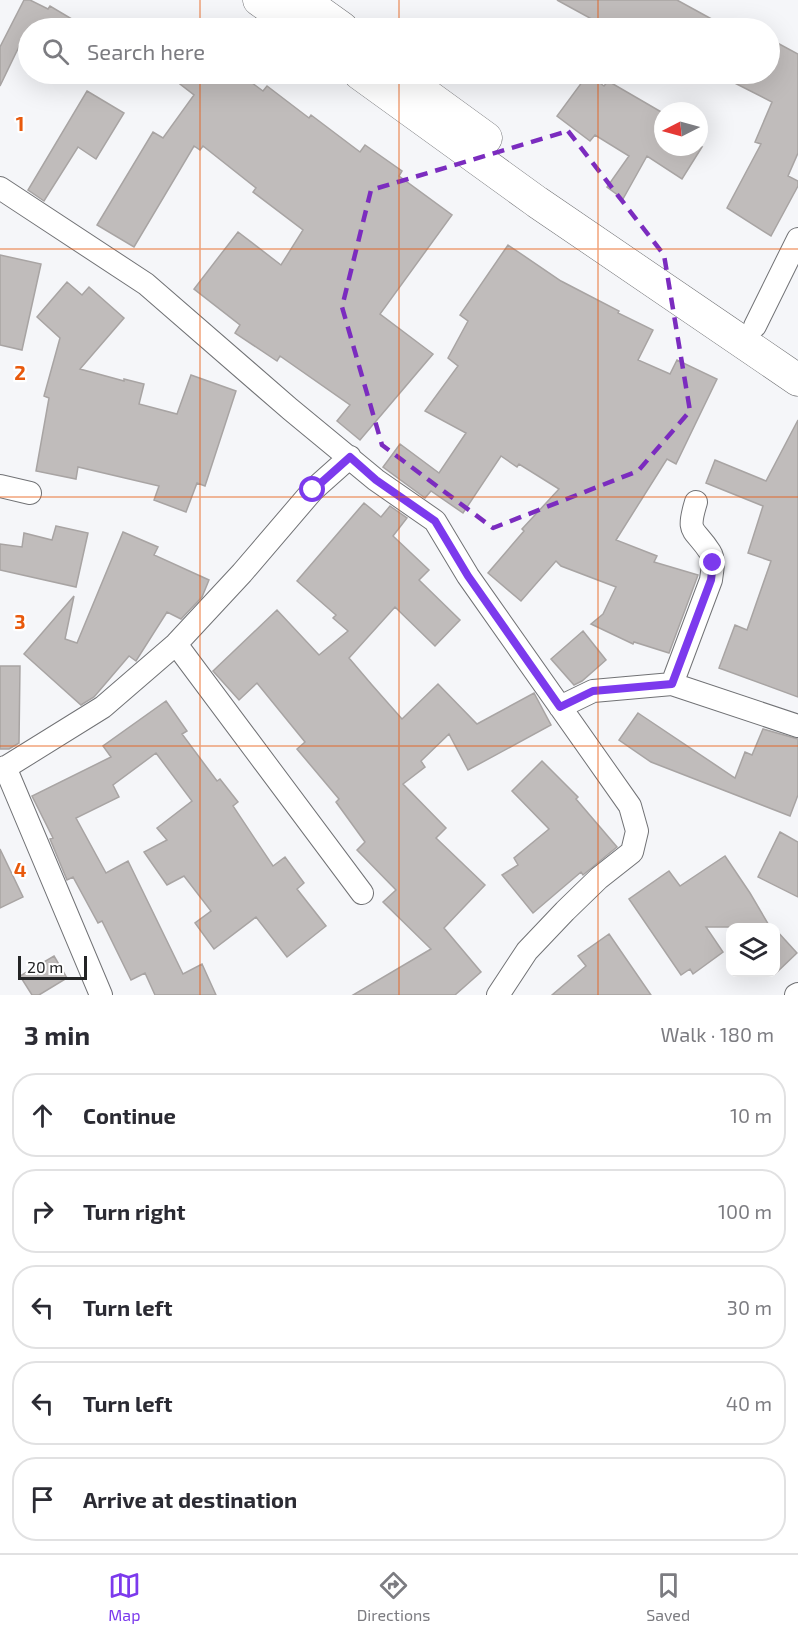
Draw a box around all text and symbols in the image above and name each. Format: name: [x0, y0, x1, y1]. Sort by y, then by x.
search box: [18, 18, 780, 84]
icon: search: [39, 35, 72, 68]
text: Search here: [87, 38, 205, 64]
north arrow: [654, 102, 708, 156]
text: 1: [16, 111, 24, 135]
text: 2: [14, 360, 26, 384]
route start: [299, 476, 325, 502]
route end: [699, 549, 725, 575]
text: 3: [14, 609, 26, 633]
text: 4: [14, 857, 27, 881]
map controls: [726, 923, 780, 977]
button: layers: [726, 923, 780, 977]
scale bar: [18, 953, 87, 980]
text: 20 m: [27, 957, 63, 976]
text: 3 min: [24, 1019, 90, 1050]
text: Walk · 180 m: [661, 1022, 774, 1046]
icon: ahead: [26, 1099, 59, 1132]
text: Continue: [83, 1102, 176, 1128]
text: 10 m: [730, 1103, 772, 1127]
icon: right: [26, 1195, 59, 1228]
text: Turn right: [83, 1198, 185, 1224]
text: 100 m: [718, 1199, 772, 1223]
icon: left: [26, 1291, 59, 1324]
text: Turn left: [83, 1294, 172, 1320]
text: 30 m: [727, 1295, 772, 1319]
icon: left: [26, 1387, 59, 1420]
text: Turn left: [83, 1390, 172, 1416]
text: 40 m: [726, 1391, 772, 1415]
icon: arrive: [26, 1483, 59, 1516]
text: Arrive at destination: [83, 1486, 297, 1512]
tab: Map: [108, 1569, 141, 1624]
tab: Directions: [357, 1569, 430, 1624]
tab: Saved: [646, 1569, 690, 1624]

